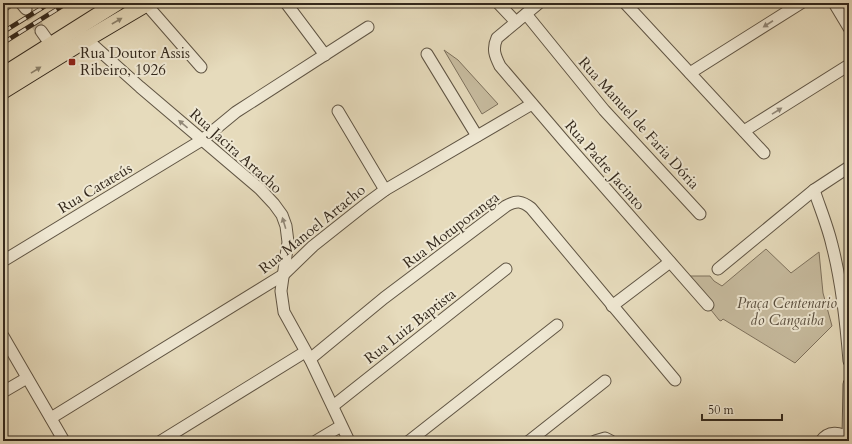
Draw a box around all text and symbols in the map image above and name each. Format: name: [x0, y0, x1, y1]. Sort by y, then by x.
one-way arrow: [112, 17, 122, 25]
one-way arrow: [763, 20, 773, 28]
place label: Rua Doutor Assis Ribeiro, 1926: [80, 43, 190, 80]
street label: Rua Manuel de Faria Dória: [574, 53, 704, 194]
marker: Rua Doutor Assis Ribeiro, 1926: [67, 57, 77, 67]
one-way arrow: [30, 67, 42, 74]
street label: Rua Jacira Artacho: [185, 104, 287, 198]
one-way arrow: [771, 107, 783, 114]
street label: Rua Padre Jacinto: [560, 116, 650, 214]
one-way arrow: [177, 119, 188, 128]
street label: Rua Catateús: [54, 158, 136, 218]
street label: Rua Manoel Artacho: [255, 180, 369, 278]
street label: Rua Motuporanga: [399, 187, 504, 273]
one-way arrow: [281, 217, 287, 229]
street label: Rua Luiz Baptista: [360, 284, 460, 368]
park label: Praça Centenario do Cangaiba: [737, 293, 837, 330]
scale bar: [702, 396, 782, 422]
text: 50 m: [708, 402, 735, 418]

